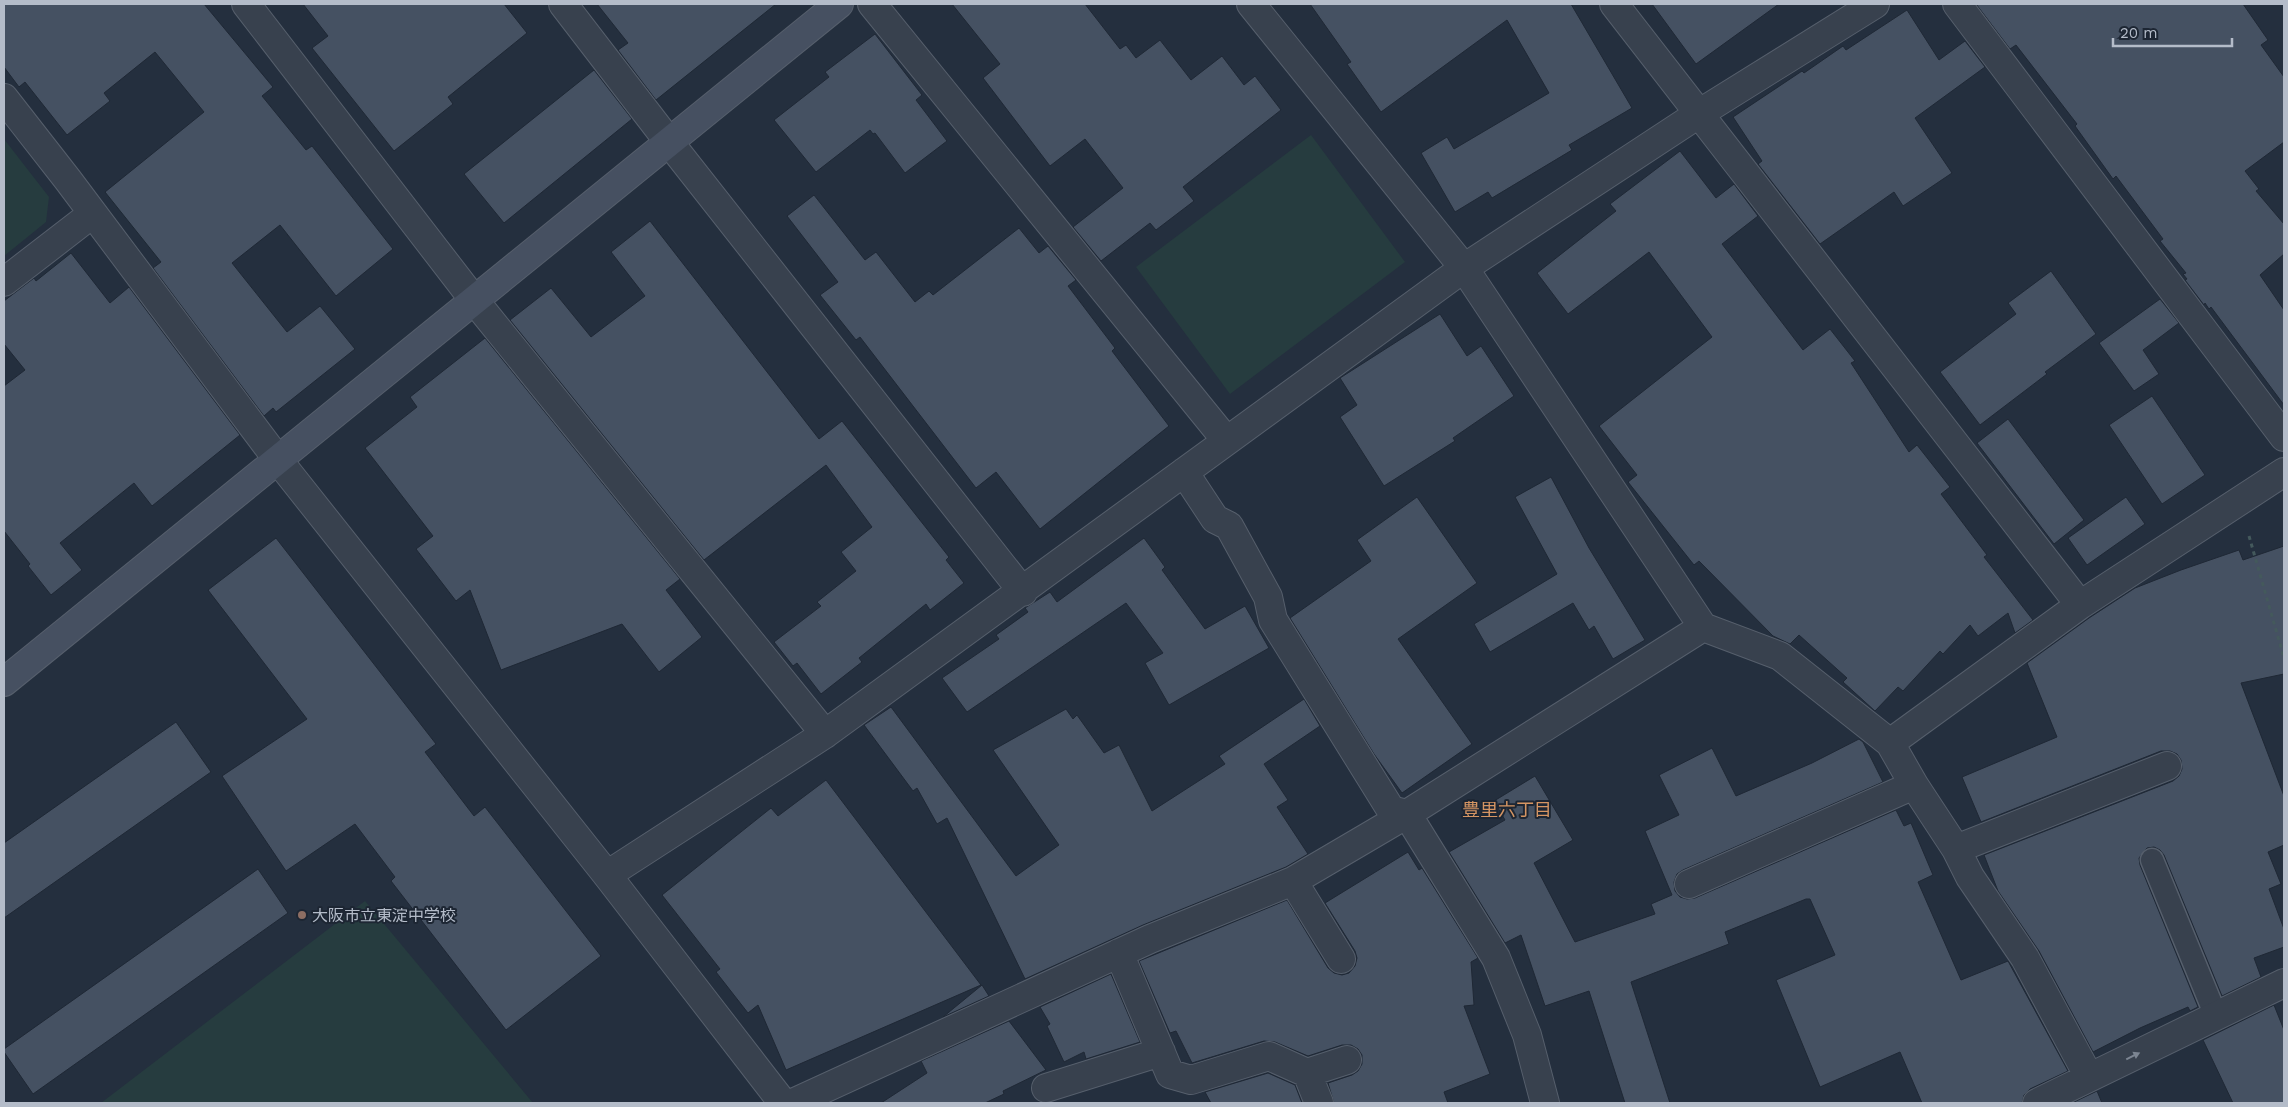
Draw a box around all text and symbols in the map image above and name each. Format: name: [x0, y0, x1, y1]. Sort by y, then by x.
scale bar: [2113, 15, 2232, 47]
text: 20 m: [2120, 24, 2158, 42]
district label: 豊里六丁目: [1462, 799, 1552, 820]
place label: 大阪市立東淀中学校: [312, 906, 456, 925]
marker: 大阪市立東淀中学校: [296, 909, 308, 921]
one-way arrow: [2126, 1052, 2140, 1060]

